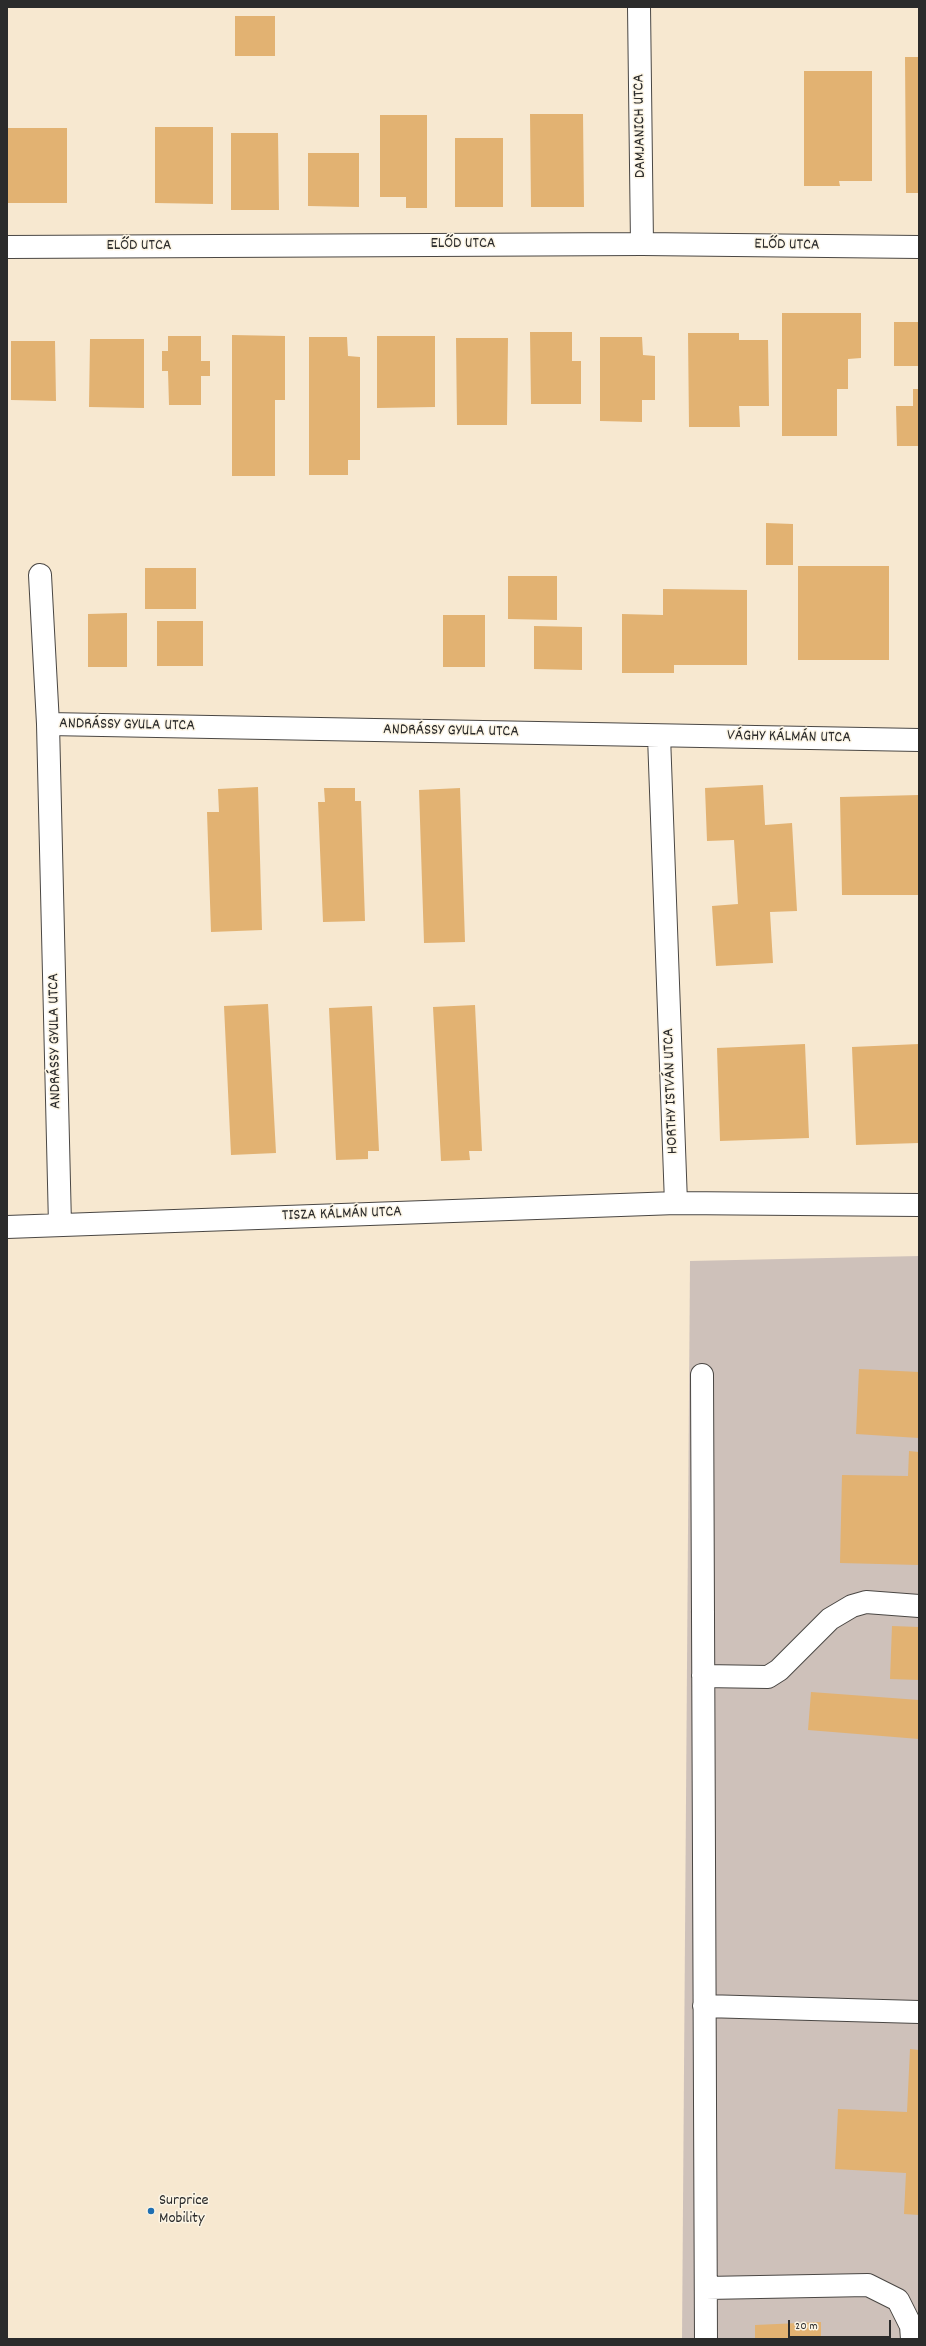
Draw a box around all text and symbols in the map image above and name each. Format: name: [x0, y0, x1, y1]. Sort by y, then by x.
street label: DAMJANICH UTCA: [630, 74, 652, 178]
street label: ELŐD UTCA: [430, 235, 496, 255]
street label: ELŐD UTCA: [754, 236, 820, 256]
street label: ELŐD UTCA: [106, 237, 172, 257]
street label: ANDRÁSSY GYULA UTCA: [59, 715, 195, 737]
street label: ANDRÁSSY GYULA UTCA: [383, 721, 519, 743]
street label: VÁGHY KÁLMÁN UTCA: [727, 727, 851, 749]
street label: ANDRÁSSY GYULA UTCA: [45, 973, 67, 1109]
street label: HORTHY ISTVÁN UTCA: [660, 1028, 684, 1154]
street label: TISZA KÁLMÁN UTCA: [282, 1203, 402, 1227]
place label: Surprice Mobility: [159, 2192, 209, 2230]
marker: Surprice Mobility: [146, 2206, 156, 2216]
scale bar: [790, 2312, 893, 2338]
text: 20 m: [795, 2318, 818, 2335]

